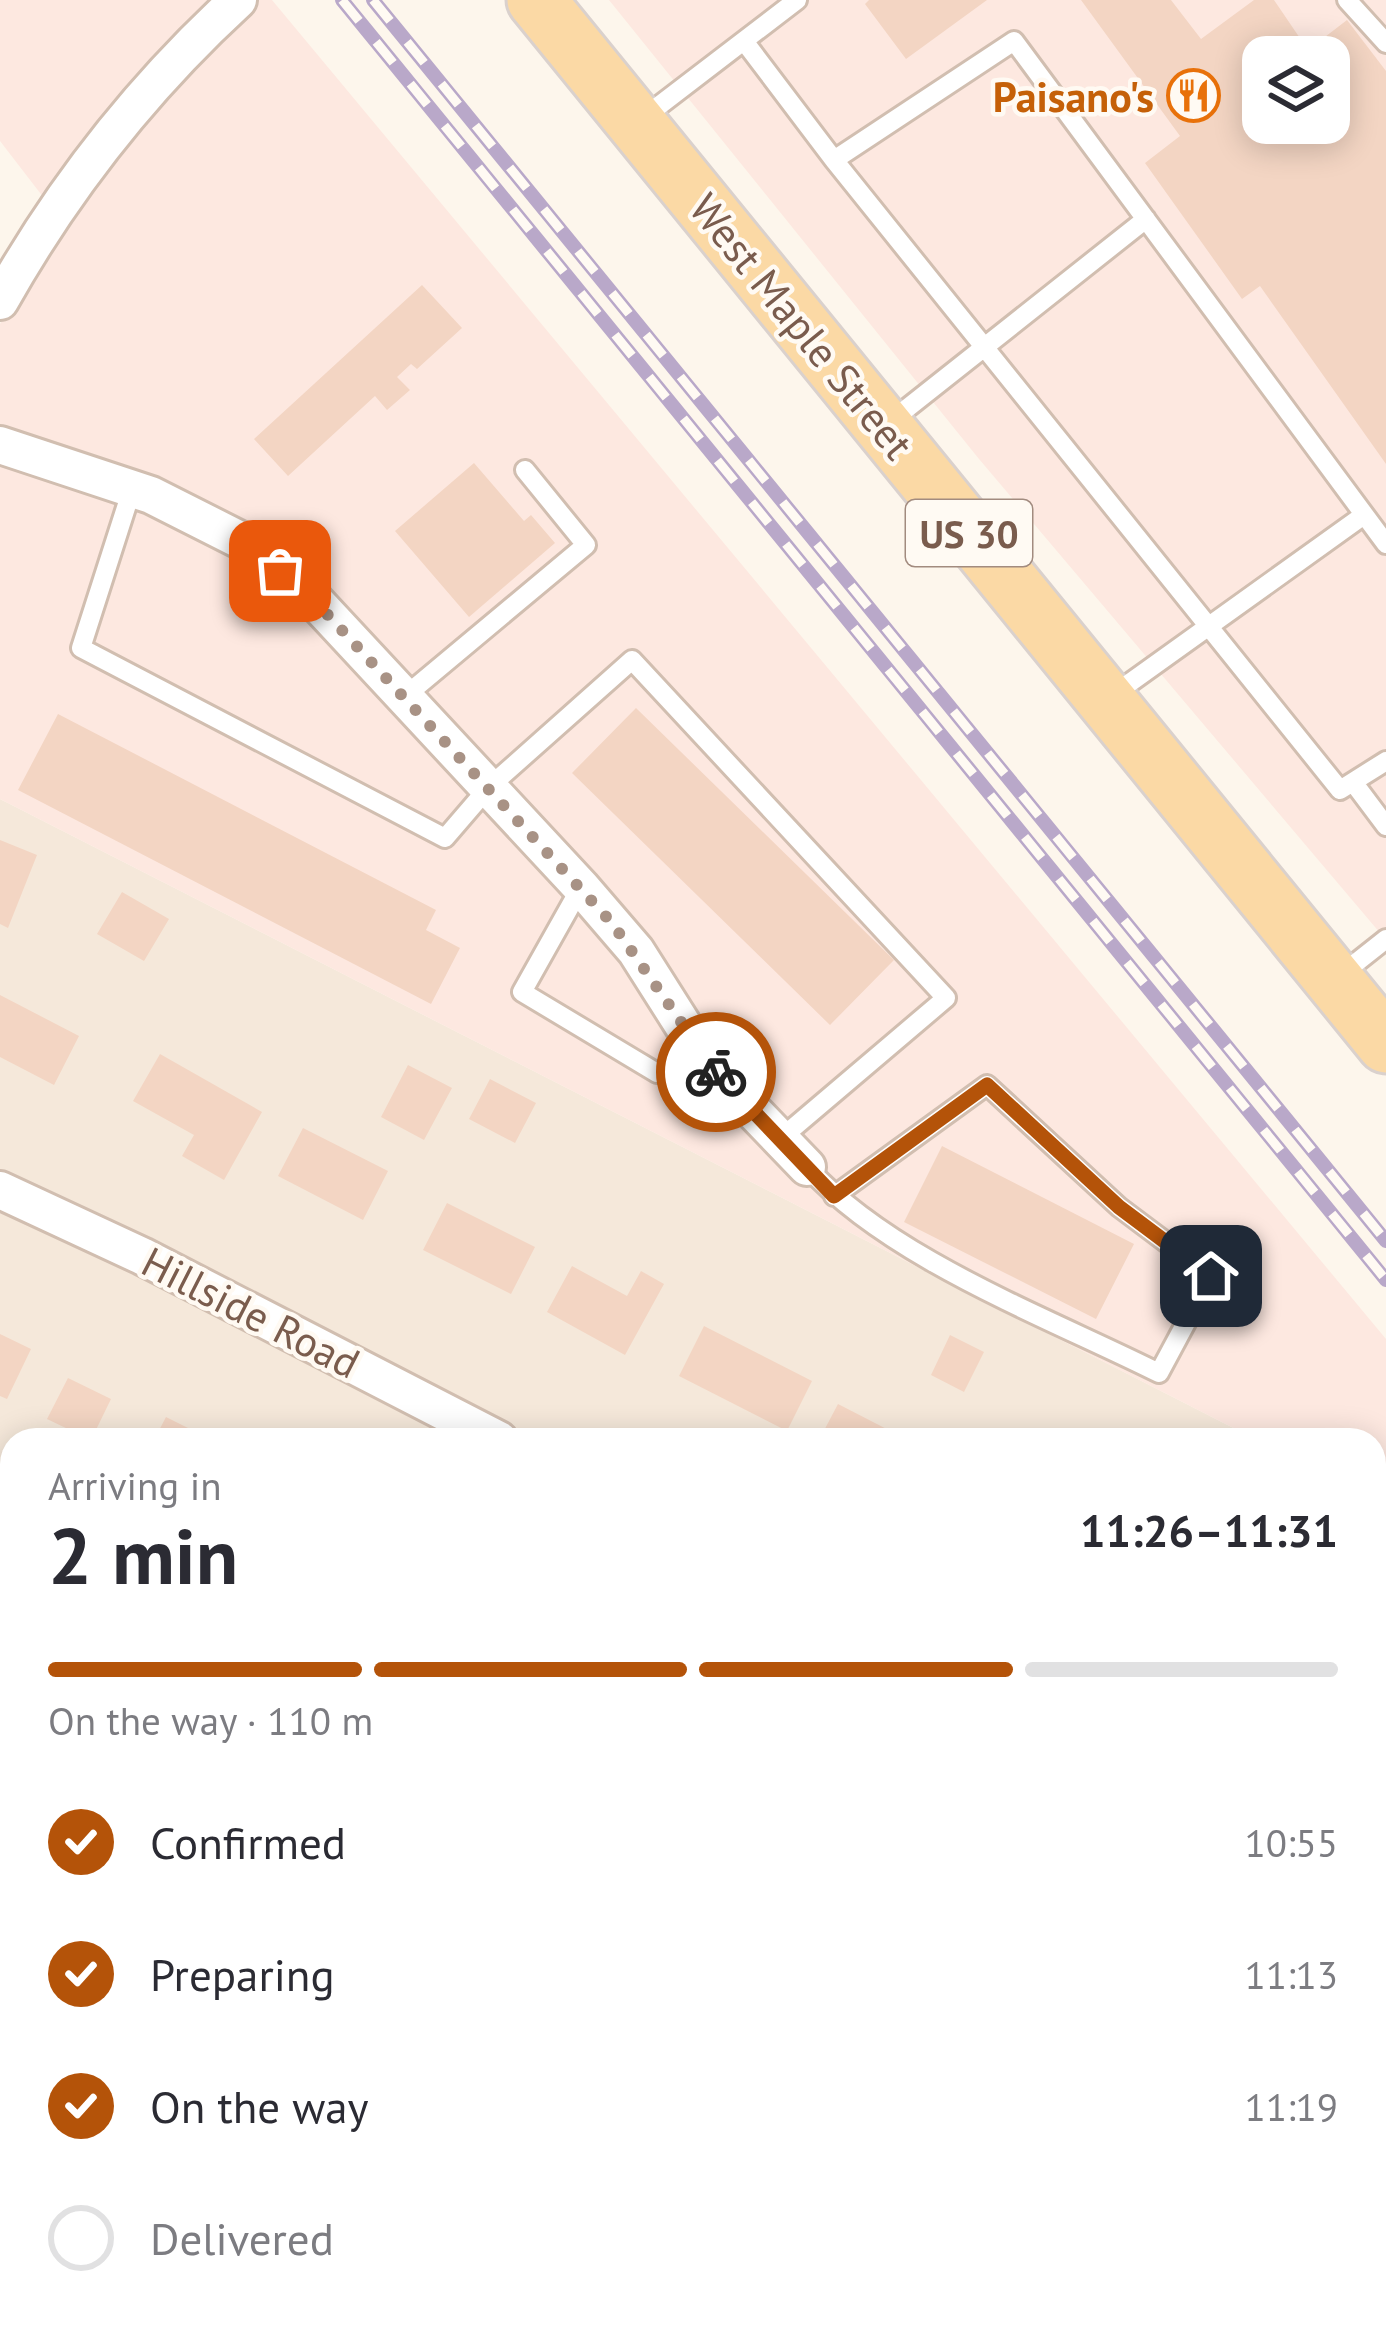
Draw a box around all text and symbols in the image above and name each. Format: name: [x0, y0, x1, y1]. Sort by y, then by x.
map controls: [1242, 36, 1350, 144]
button: layers: [1242, 36, 1350, 144]
restaurant icon: Paisano's: [1165, 68, 1221, 124]
place label: Paisano's: [993, 69, 1154, 124]
street label: West Maple Street: [678, 182, 926, 470]
road number: US 30: [906, 500, 1032, 566]
pin: [229, 520, 331, 622]
icon: bag: [247, 538, 313, 604]
courier: [656, 1012, 776, 1132]
icon: bike: [683, 1039, 749, 1105]
pin: [1160, 1225, 1262, 1327]
street label: Hillside Road: [133, 1234, 369, 1390]
icon: home: [1178, 1243, 1244, 1309]
text: Arriving in: [48, 1460, 222, 1511]
text: 11:26–11:31: [1080, 1501, 1338, 1559]
text: 2 min: [48, 1505, 238, 1606]
text: On the way · 110 m: [48, 1695, 373, 1746]
icon: check: [48, 1809, 114, 1875]
text: Confirmed: [150, 1813, 346, 1871]
text: 10:55: [1244, 1817, 1338, 1868]
icon: check: [48, 1941, 114, 2007]
text: Preparing: [150, 1945, 335, 2003]
text: 11:13: [1244, 1949, 1338, 2000]
icon: check: [48, 2073, 114, 2139]
text: On the way: [150, 2077, 369, 2135]
text: 11:19: [1244, 2081, 1338, 2132]
text: Delivered: [150, 2209, 334, 2267]

